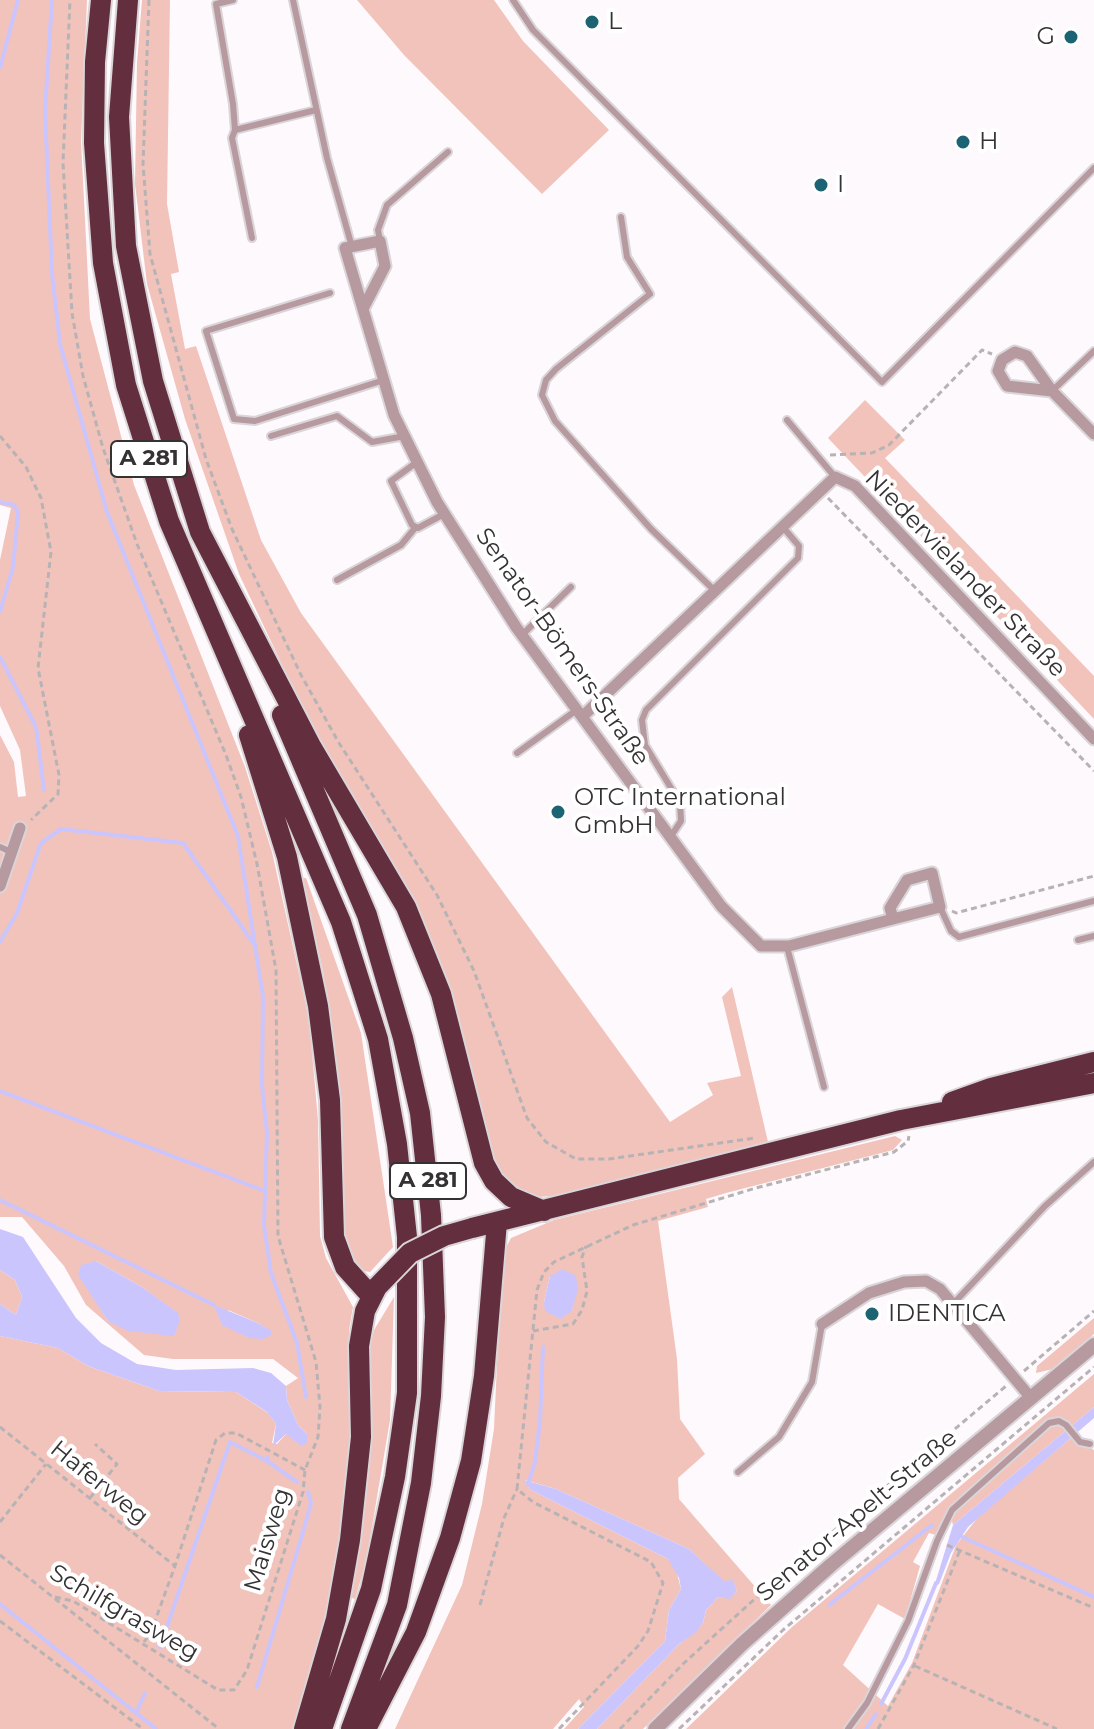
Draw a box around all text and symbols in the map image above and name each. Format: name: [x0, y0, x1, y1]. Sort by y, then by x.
place label: L: [608, 8, 622, 36]
marker: L: [583, 13, 601, 31]
place label: G: [1036, 23, 1055, 51]
marker: G: [1062, 28, 1080, 46]
place label: H: [979, 128, 999, 156]
marker: H: [954, 133, 972, 151]
place label: I: [837, 171, 844, 199]
marker: I: [812, 176, 830, 194]
road number: A 281: [111, 441, 187, 477]
street label: Niedervielander Straße: [859, 465, 1071, 683]
street label: Senator-Bömers-Straße: [469, 523, 655, 771]
place label: OTC International GmbH: [574, 784, 786, 840]
marker: OTC International GmbH: [549, 803, 567, 821]
road number: A 281: [390, 1163, 466, 1199]
place label: IDENTICA: [888, 1300, 1005, 1328]
marker: IDENTICA: [863, 1305, 881, 1323]
street label: Senator-Apelt-Straße: [751, 1424, 963, 1608]
street label: Haferweg: [44, 1435, 154, 1531]
street label: Maisweg: [239, 1485, 297, 1595]
street label: Schilfgrasweg: [44, 1559, 204, 1667]

